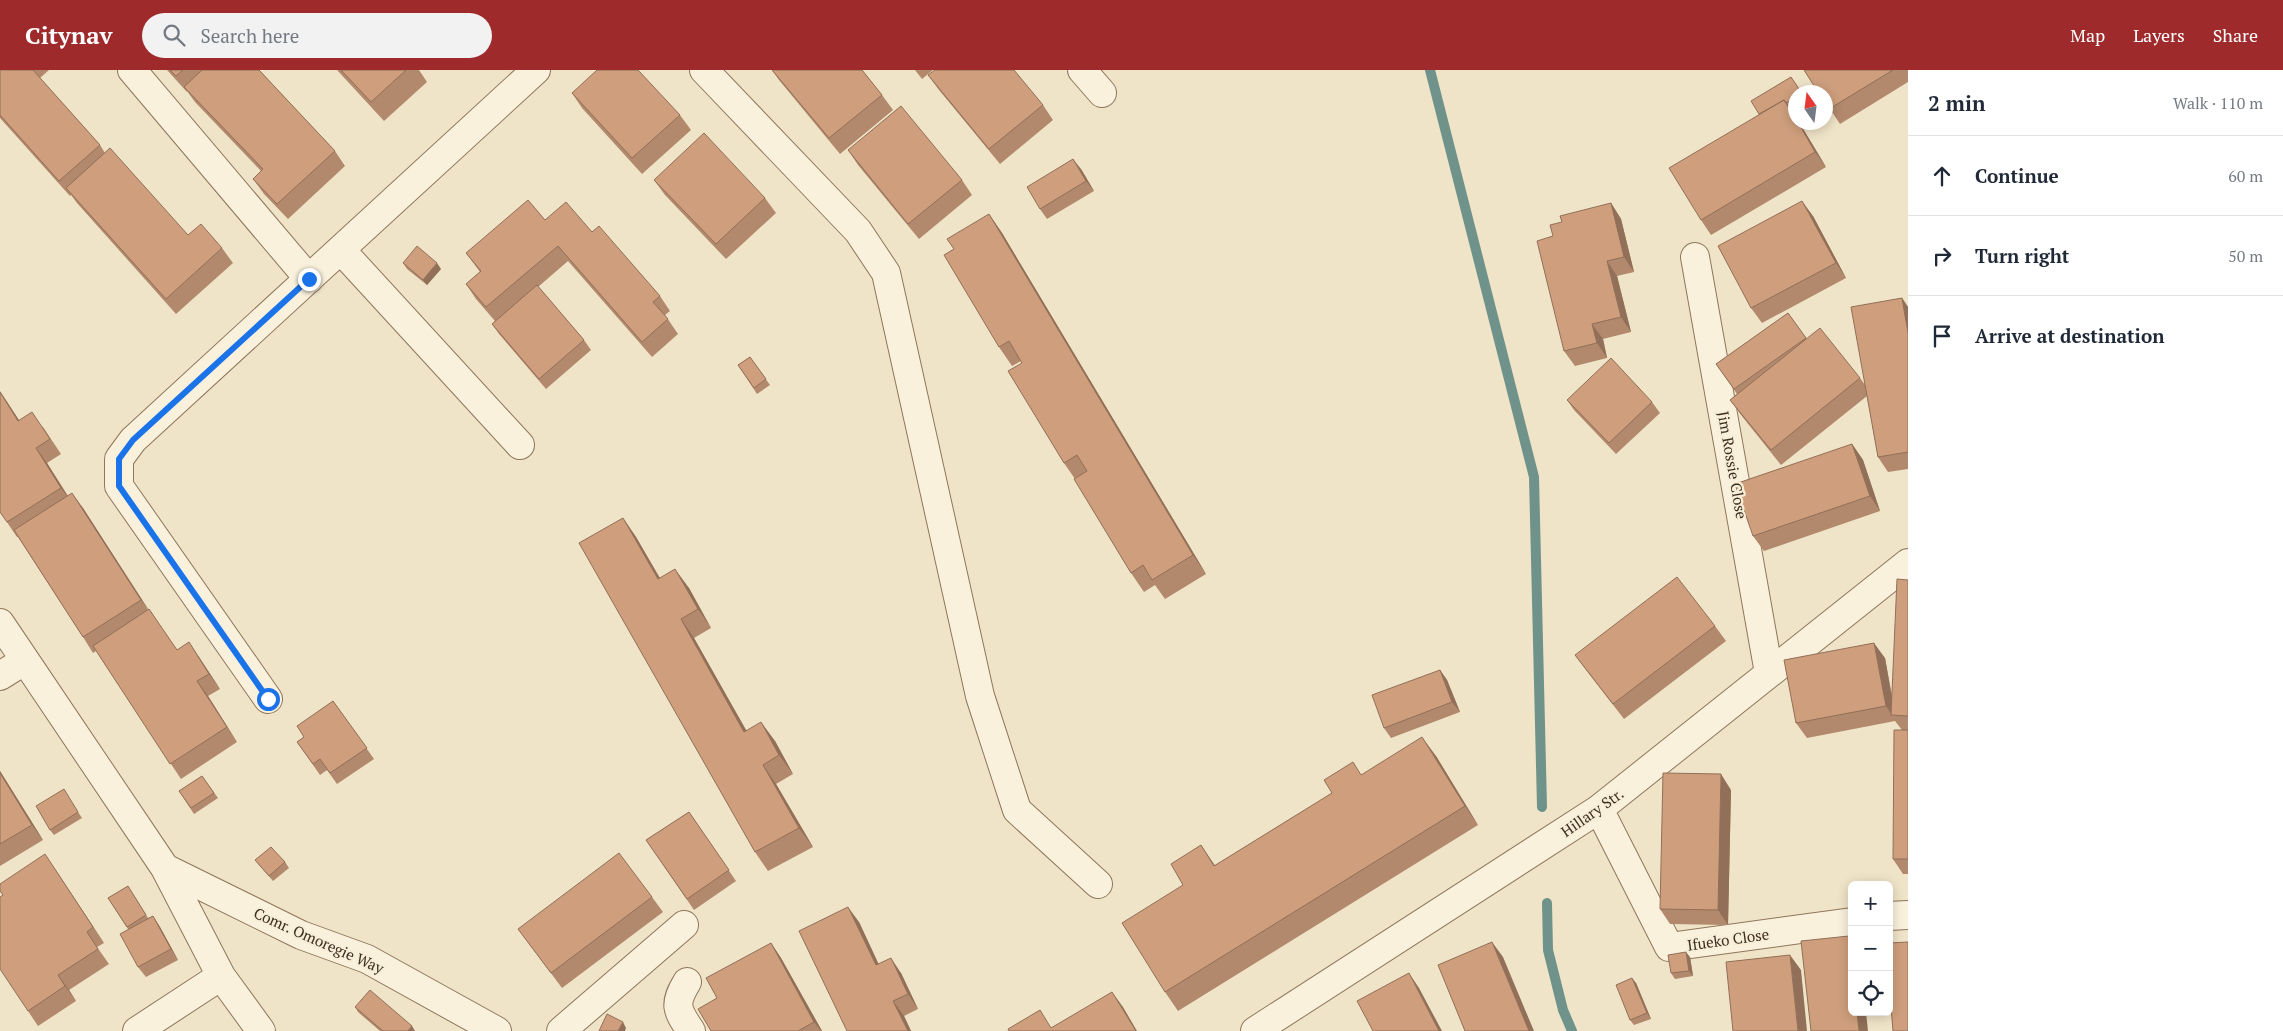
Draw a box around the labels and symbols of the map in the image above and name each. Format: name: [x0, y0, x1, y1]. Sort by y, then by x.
north arrow: [1788, 85, 1833, 130]
route end: [298, 268, 321, 291]
street label: Jim Rossie Close: [1714, 410, 1752, 520]
route start: [257, 688, 280, 711]
street label: Hillary Str.: [1557, 783, 1627, 841]
street label: Comr. Omoregie Way: [251, 902, 388, 978]
street label: Ifueko Close: [1686, 923, 1770, 955]

